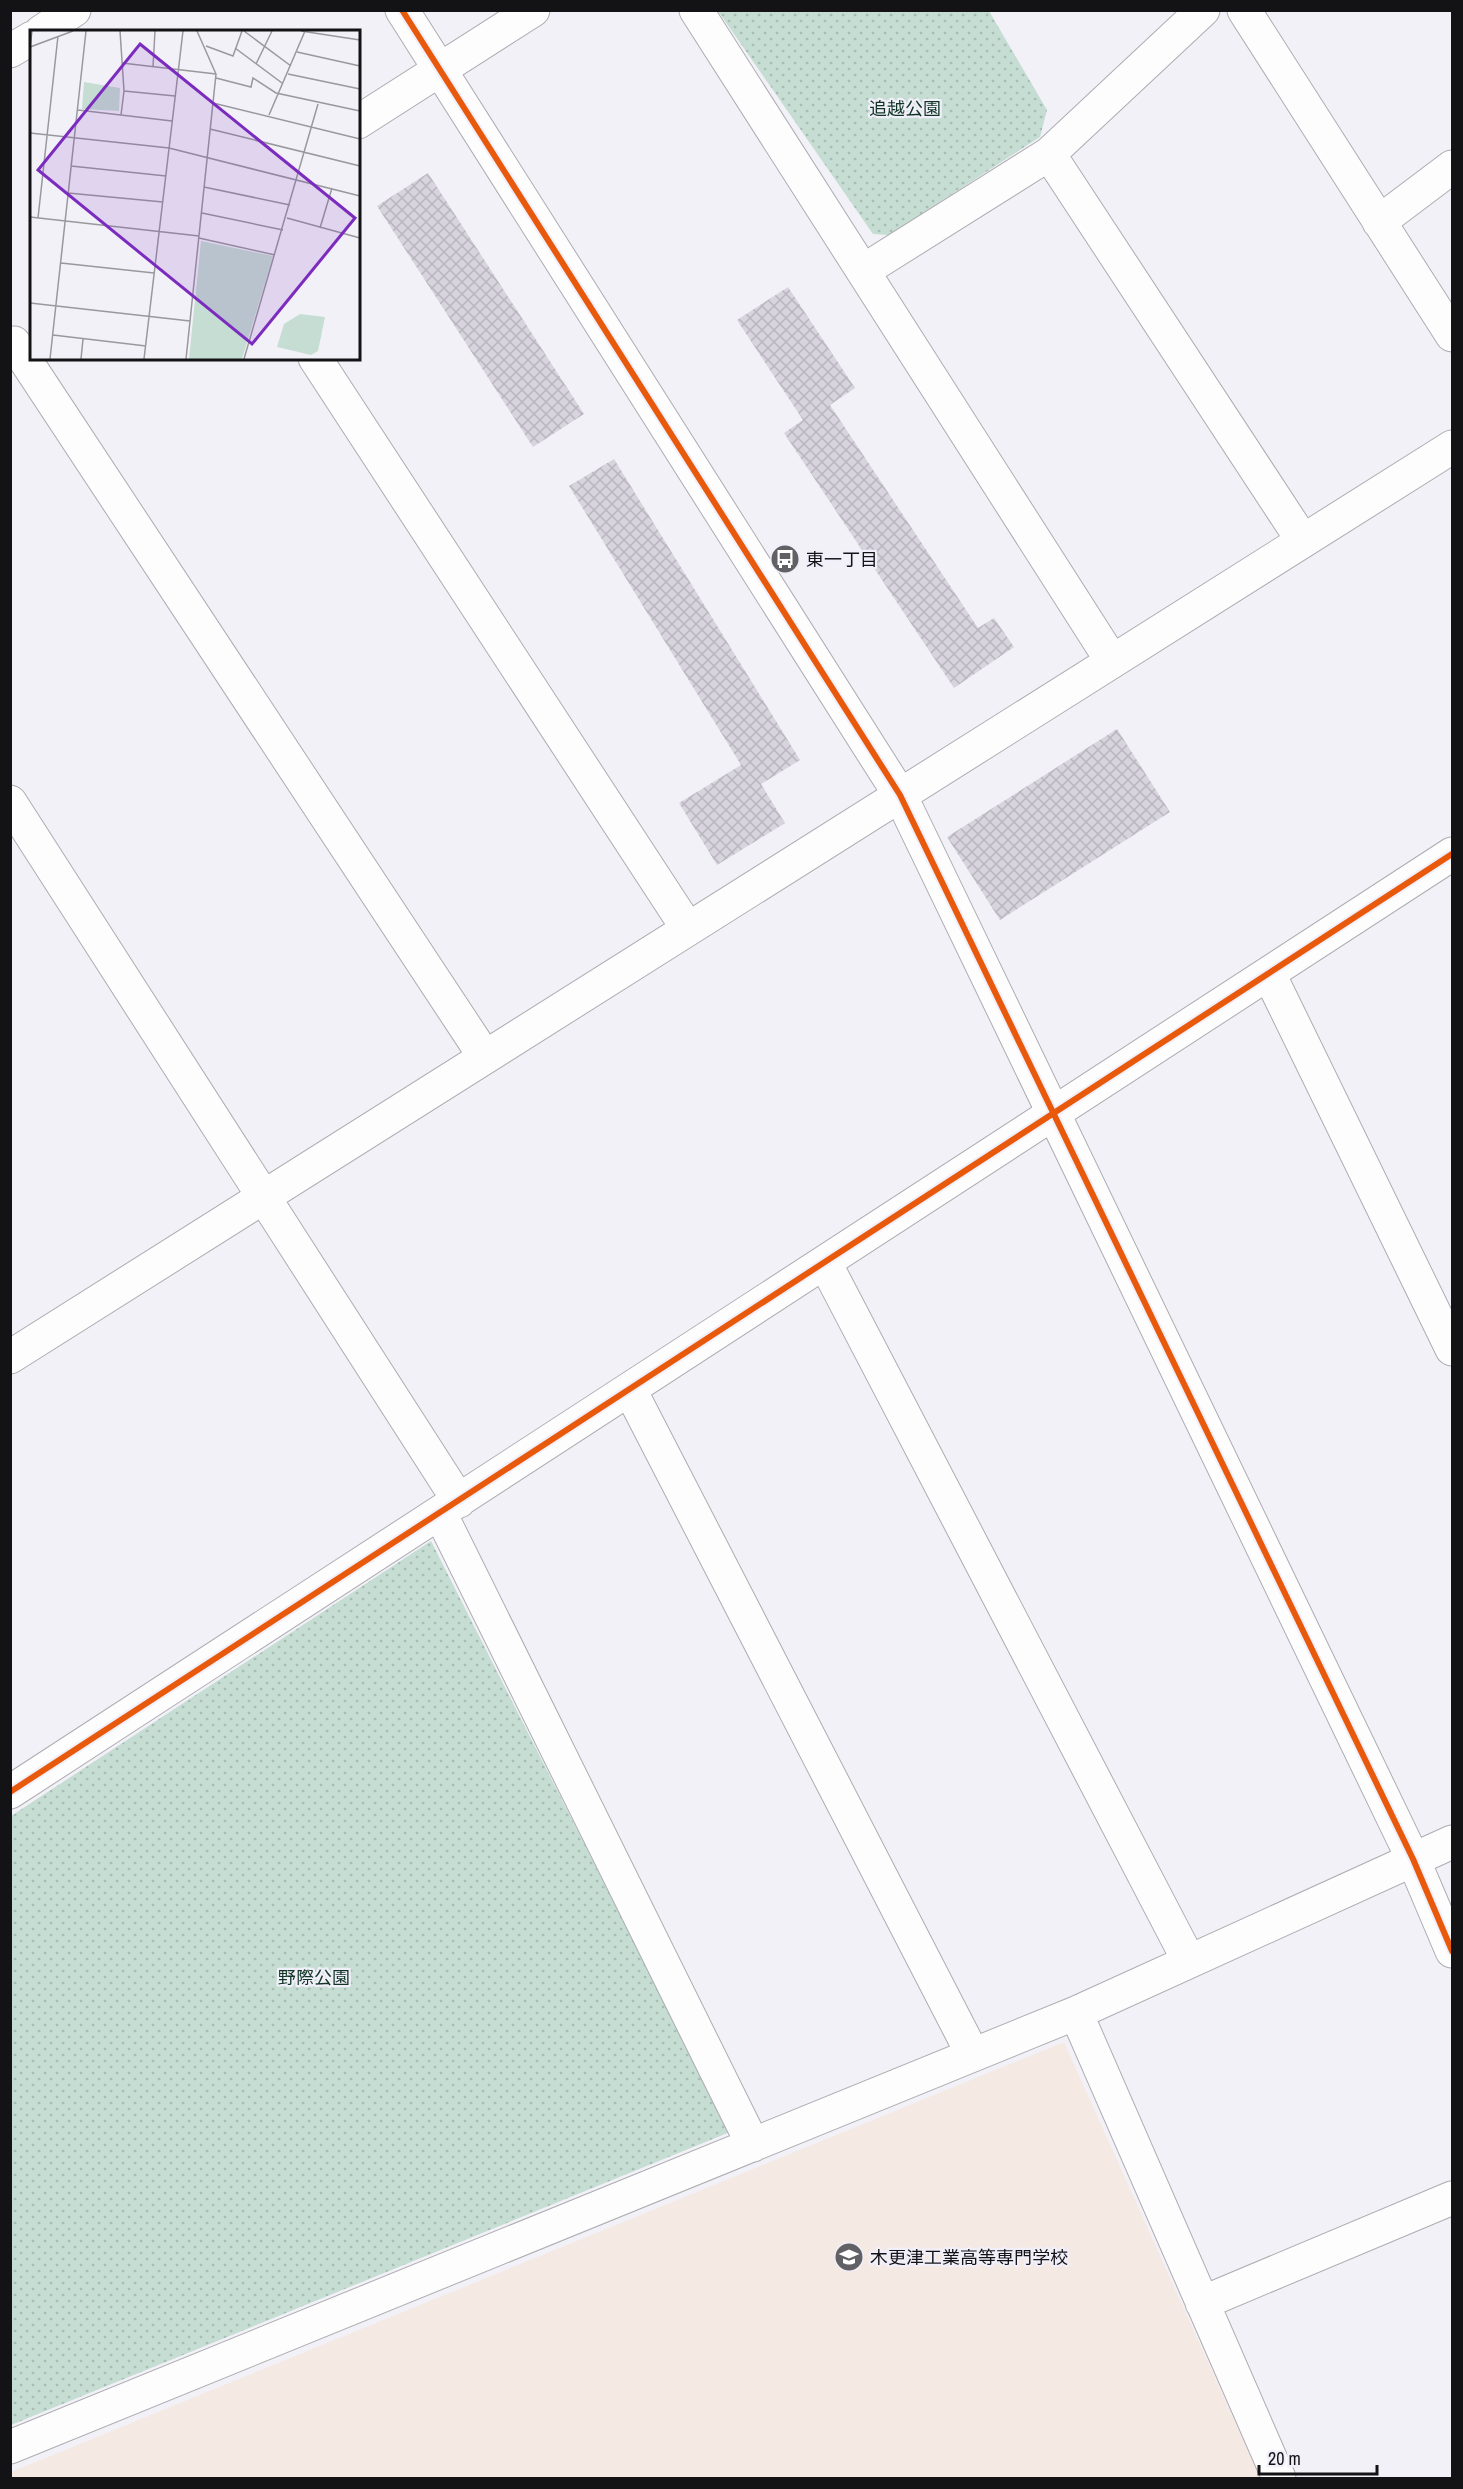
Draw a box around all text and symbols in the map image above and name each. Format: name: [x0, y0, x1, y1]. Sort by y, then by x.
inset map: [30, 30, 360, 360]
park label: 追越公園: [869, 96, 941, 121]
bus stop icon: 東一丁目: [769, 543, 801, 575]
place label: 東一丁目: [806, 547, 878, 572]
park label: 野際公園: [278, 1965, 350, 1990]
school or university icon: 木更津工業高等専門学校: [833, 2241, 865, 2273]
place label: 木更津工業高等専門学校: [870, 2245, 1068, 2270]
scale bar: [1259, 2438, 1378, 2476]
text: 20 m: [1268, 2446, 1301, 2471]

